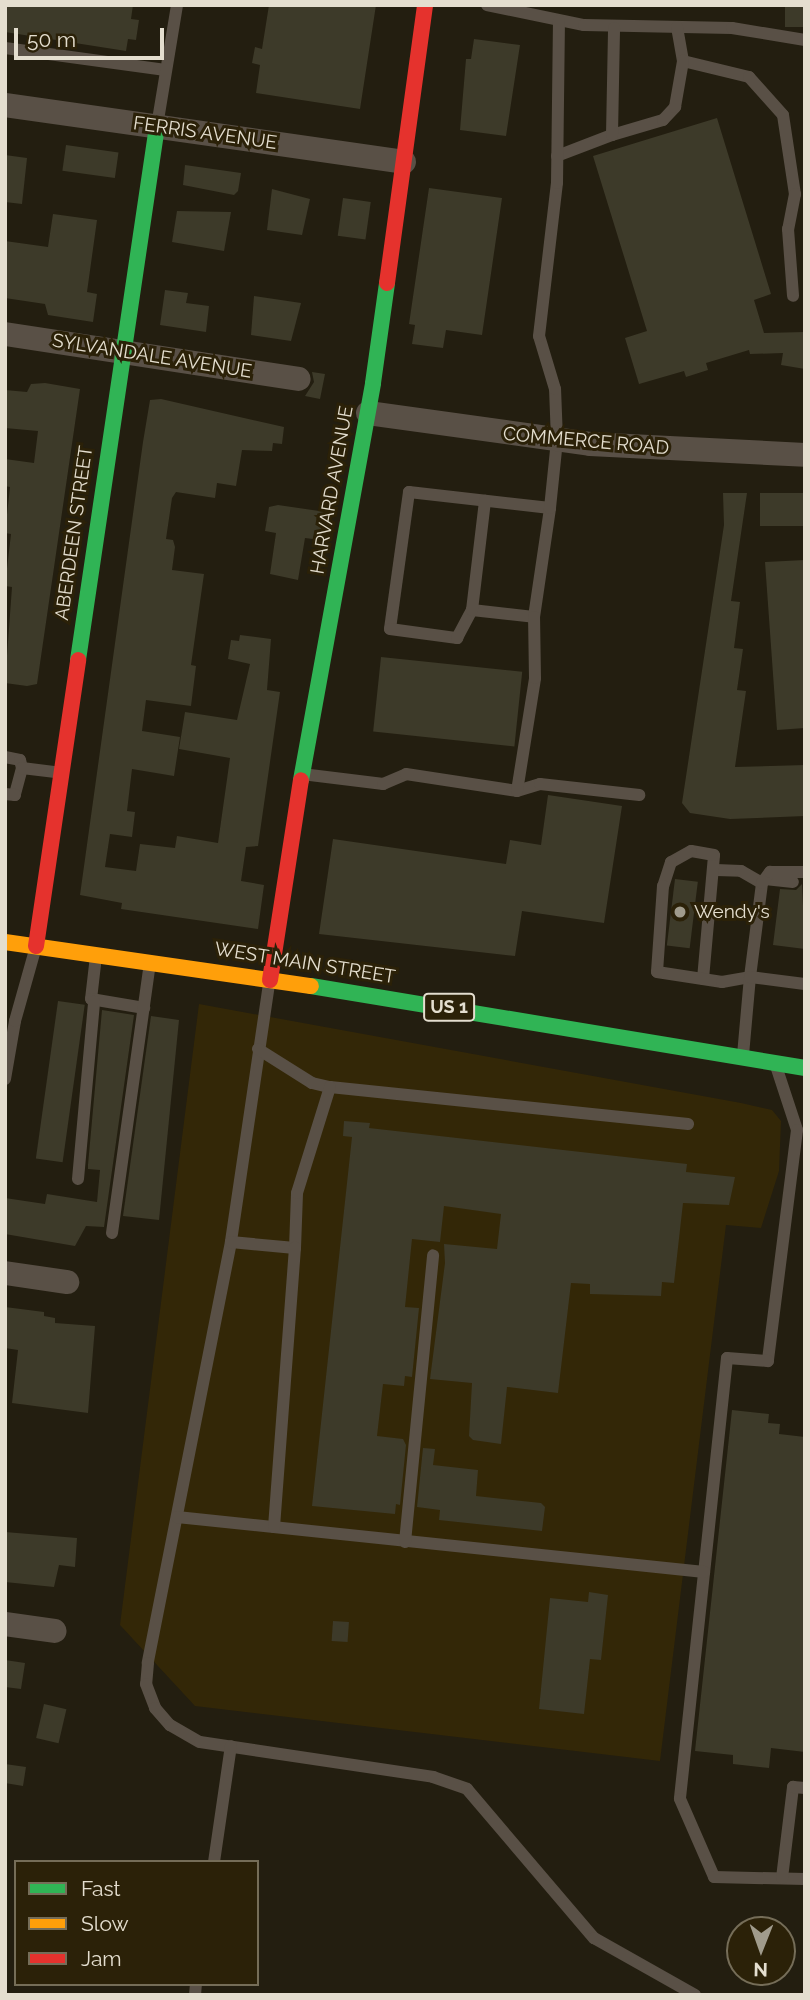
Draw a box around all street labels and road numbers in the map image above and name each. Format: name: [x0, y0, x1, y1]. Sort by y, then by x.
street label: FERRIS AVENUE: [131, 112, 279, 154]
street label: SYLVANDALE AVENUE: [50, 329, 254, 383]
street label: HARVARD AVENUE: [306, 404, 358, 576]
street label: COMMERCE ROAD: [502, 422, 670, 460]
street label: ABERDEEN STREET: [50, 444, 98, 622]
street label: WEST MAIN STREET: [213, 937, 397, 989]
road number: US 1: [423, 992, 475, 1022]

